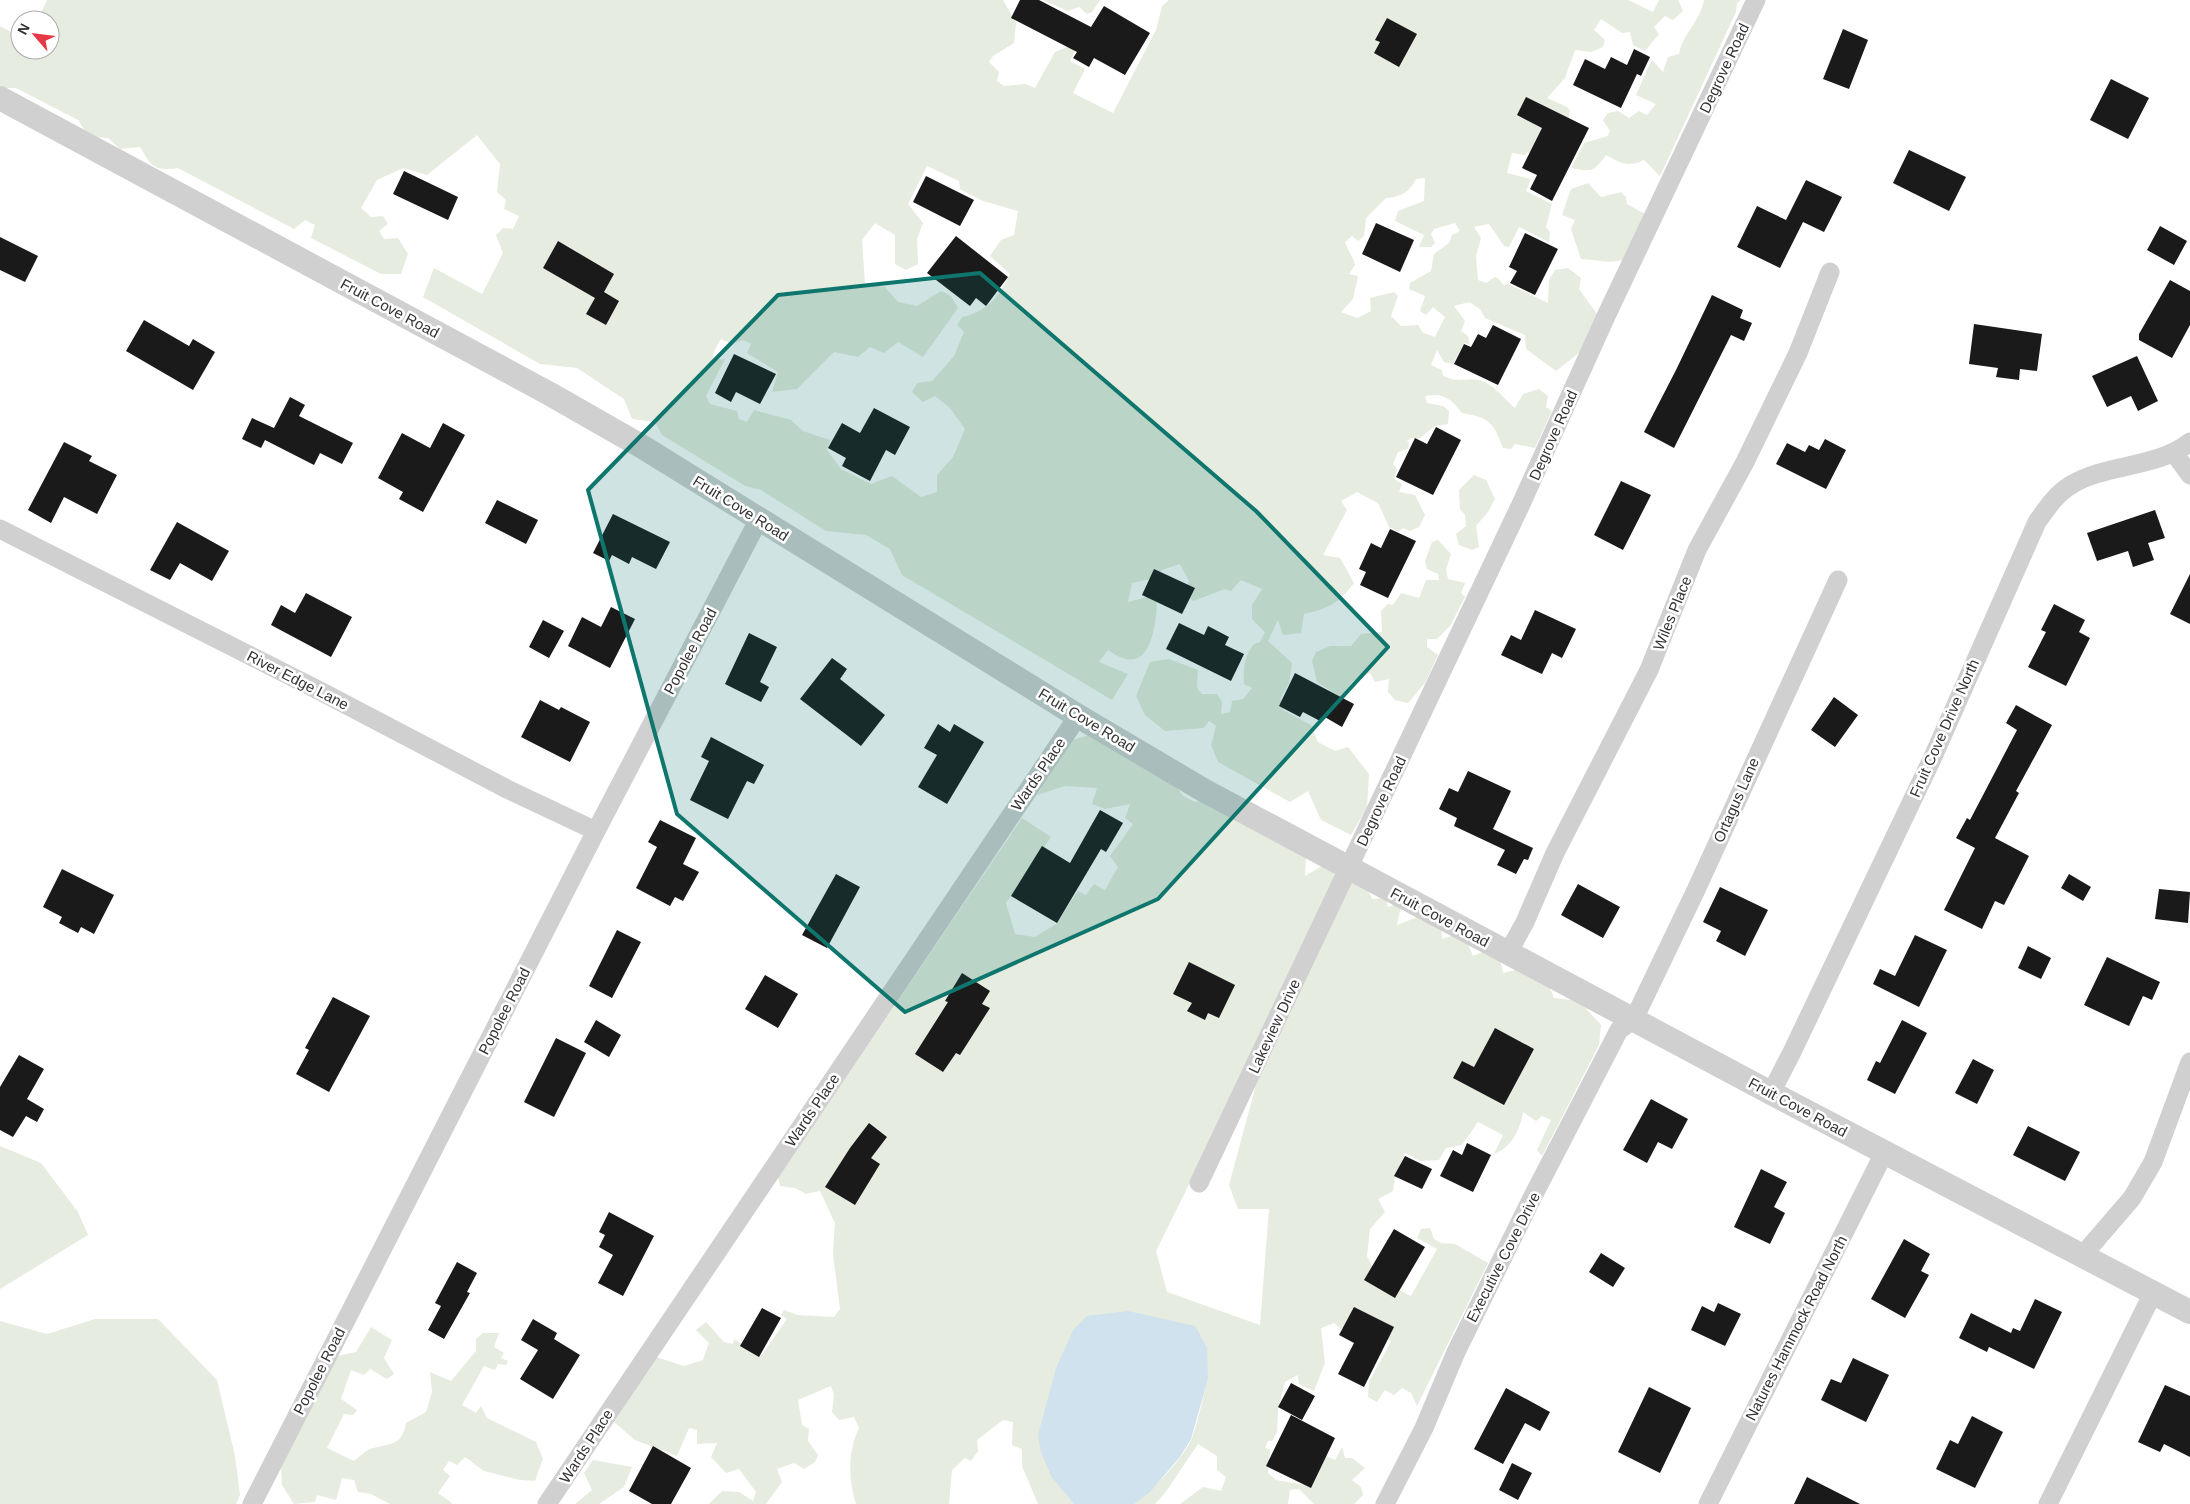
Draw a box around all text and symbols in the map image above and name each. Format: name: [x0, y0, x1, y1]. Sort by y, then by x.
north arrow: [10, 10, 60, 60]
text: N: [14, 21, 33, 37]
street label: Degrove Road: [1696, 21, 1752, 115]
street label: Fruit Cove Road: [338, 275, 442, 341]
street label: Degrove Road: [1526, 387, 1580, 483]
street label: Fruit Cove Road: [690, 472, 792, 544]
street label: Wiles Place: [1649, 573, 1695, 653]
street label: Popolee Road: [660, 605, 720, 697]
street label: River Edge Lane: [244, 647, 352, 713]
street label: Fruit Cove Drive North: [1906, 656, 1982, 800]
street label: Fruit Cove Road: [1036, 685, 1138, 755]
street label: Wards Place: [1007, 734, 1069, 814]
street label: Degrove Road: [1353, 754, 1409, 848]
street label: Ortagus Lane: [1710, 755, 1762, 845]
street label: Fruit Cove Road: [1388, 884, 1492, 950]
street label: Popolee Road: [475, 965, 533, 1057]
street label: Lakeview Drive: [1245, 976, 1303, 1076]
street label: Wards Place: [781, 1070, 843, 1150]
street label: Fruit Cove Road: [1746, 1074, 1850, 1140]
street label: Executive Cove Drive: [1463, 1189, 1543, 1325]
street label: Natures Hammock Road North: [1742, 1233, 1850, 1423]
street label: Popolee Road: [290, 1325, 348, 1417]
street label: Wards Place: [556, 1406, 616, 1486]

